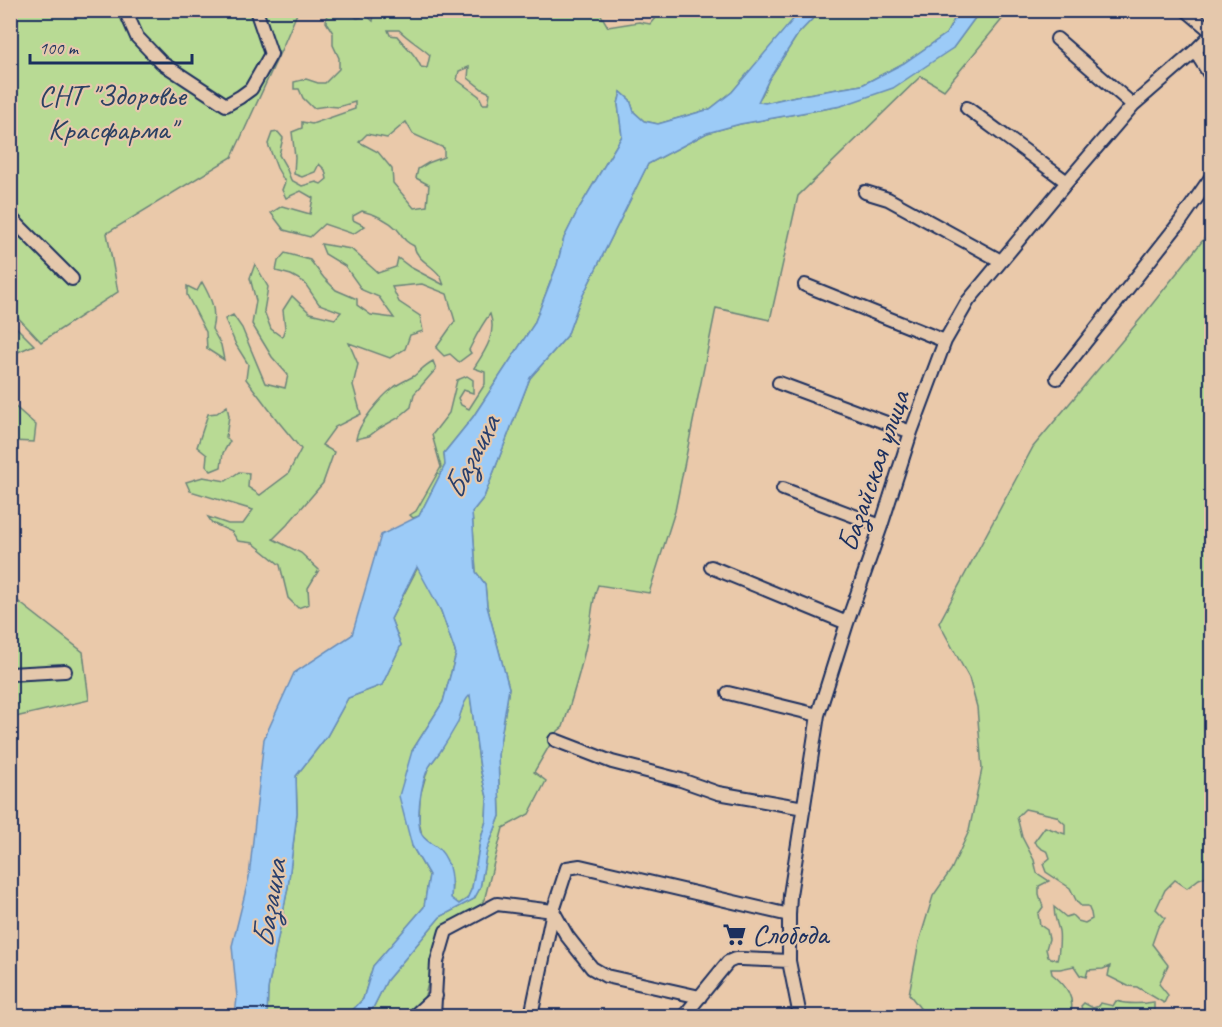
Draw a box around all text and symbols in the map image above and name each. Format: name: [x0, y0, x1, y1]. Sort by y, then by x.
scale bar: [30, 27, 192, 65]
text: 100 m: [39, 37, 80, 59]
park label: СНТ "Здоровье Красфарма": [38, 76, 188, 148]
street label: Базайская улица: [828, 384, 919, 557]
water label: Базаиха: [433, 406, 511, 506]
water label: Базаиха: [242, 854, 297, 951]
place label: Слобода: [752, 915, 831, 953]
supermarket icon: Слобода: [721, 921, 747, 947]

